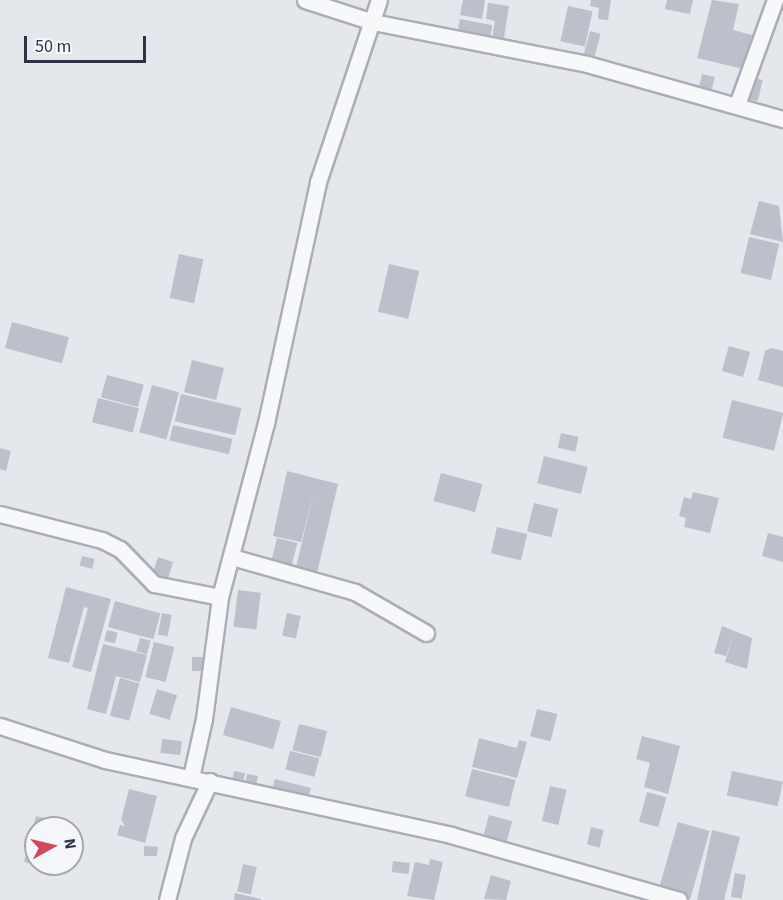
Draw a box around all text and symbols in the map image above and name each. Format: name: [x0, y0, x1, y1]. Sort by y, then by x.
scale bar: [27, 24, 148, 62]
text: 50 m: [35, 34, 71, 59]
north arrow: [24, 816, 84, 876]
text: N: [58, 837, 81, 851]

